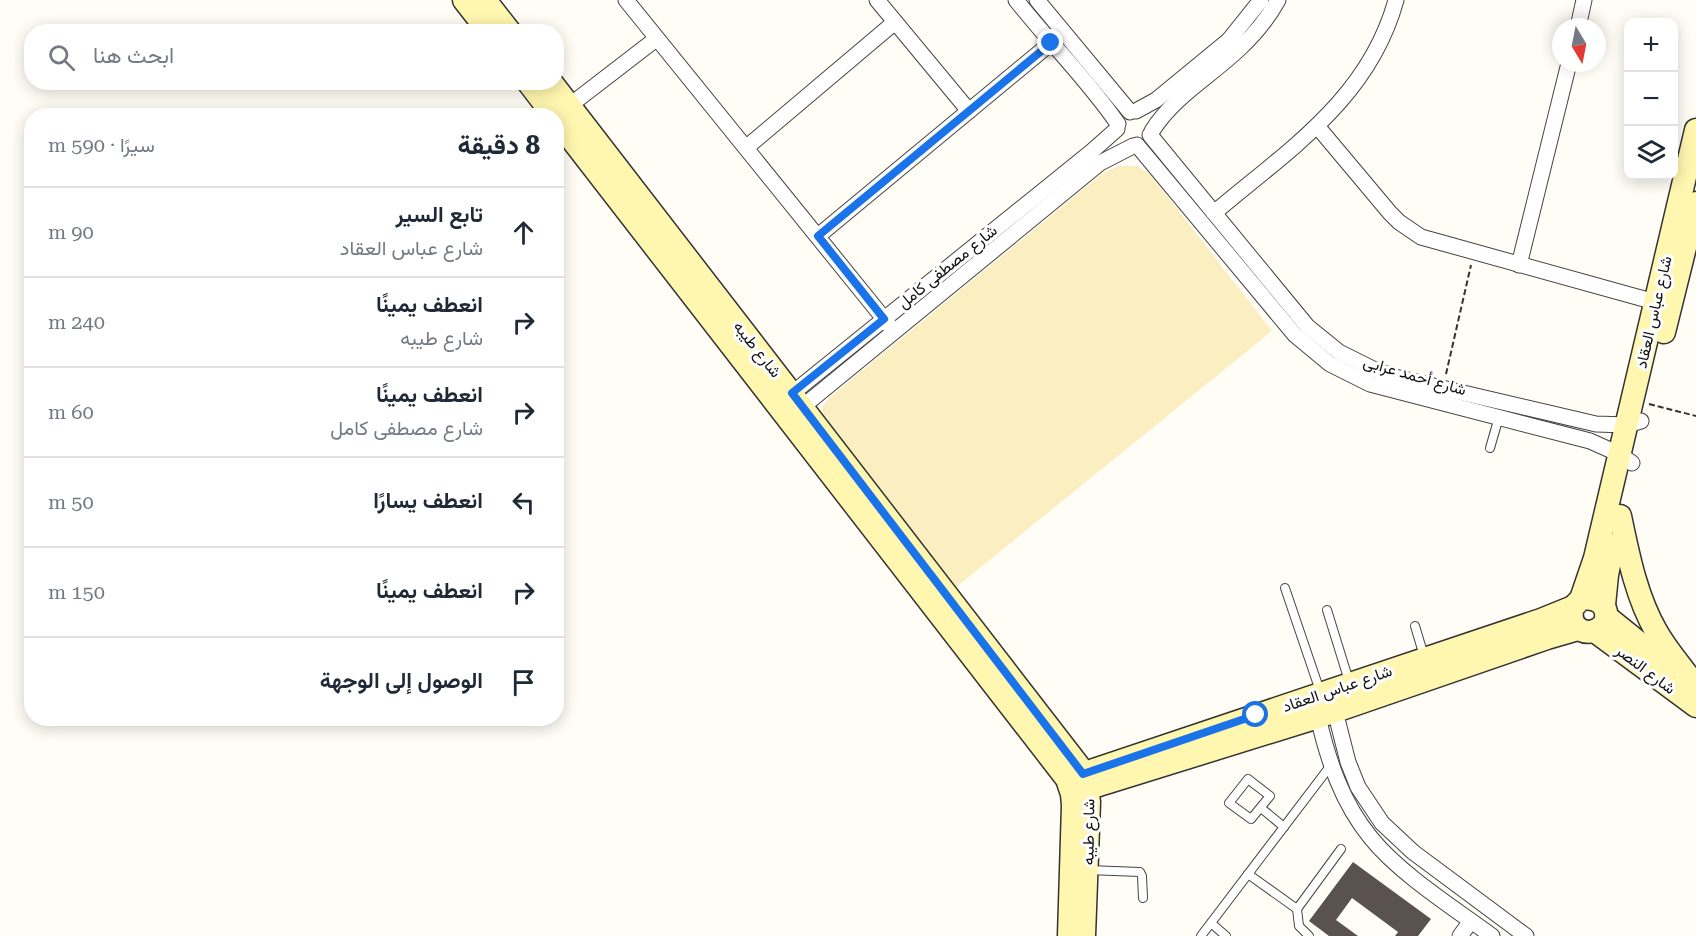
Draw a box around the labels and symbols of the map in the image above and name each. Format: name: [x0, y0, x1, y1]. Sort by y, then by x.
north arrow: [1552, 18, 1606, 72]
route end: [1037, 29, 1063, 55]
street label: شارع مصطفى كامل: [894, 221, 1002, 314]
street label: شارع عباس العقاد: [1631, 254, 1678, 371]
street label: شارع طيبه: [728, 317, 786, 383]
street label: شارع أحمد عرابى: [1361, 352, 1468, 401]
street label: شارع النصر: [1610, 640, 1679, 700]
street label: شارع عباس العقاد: [1280, 661, 1395, 718]
route start: [1242, 701, 1268, 727]
street label: شارع طيبه: [1078, 799, 1101, 865]

